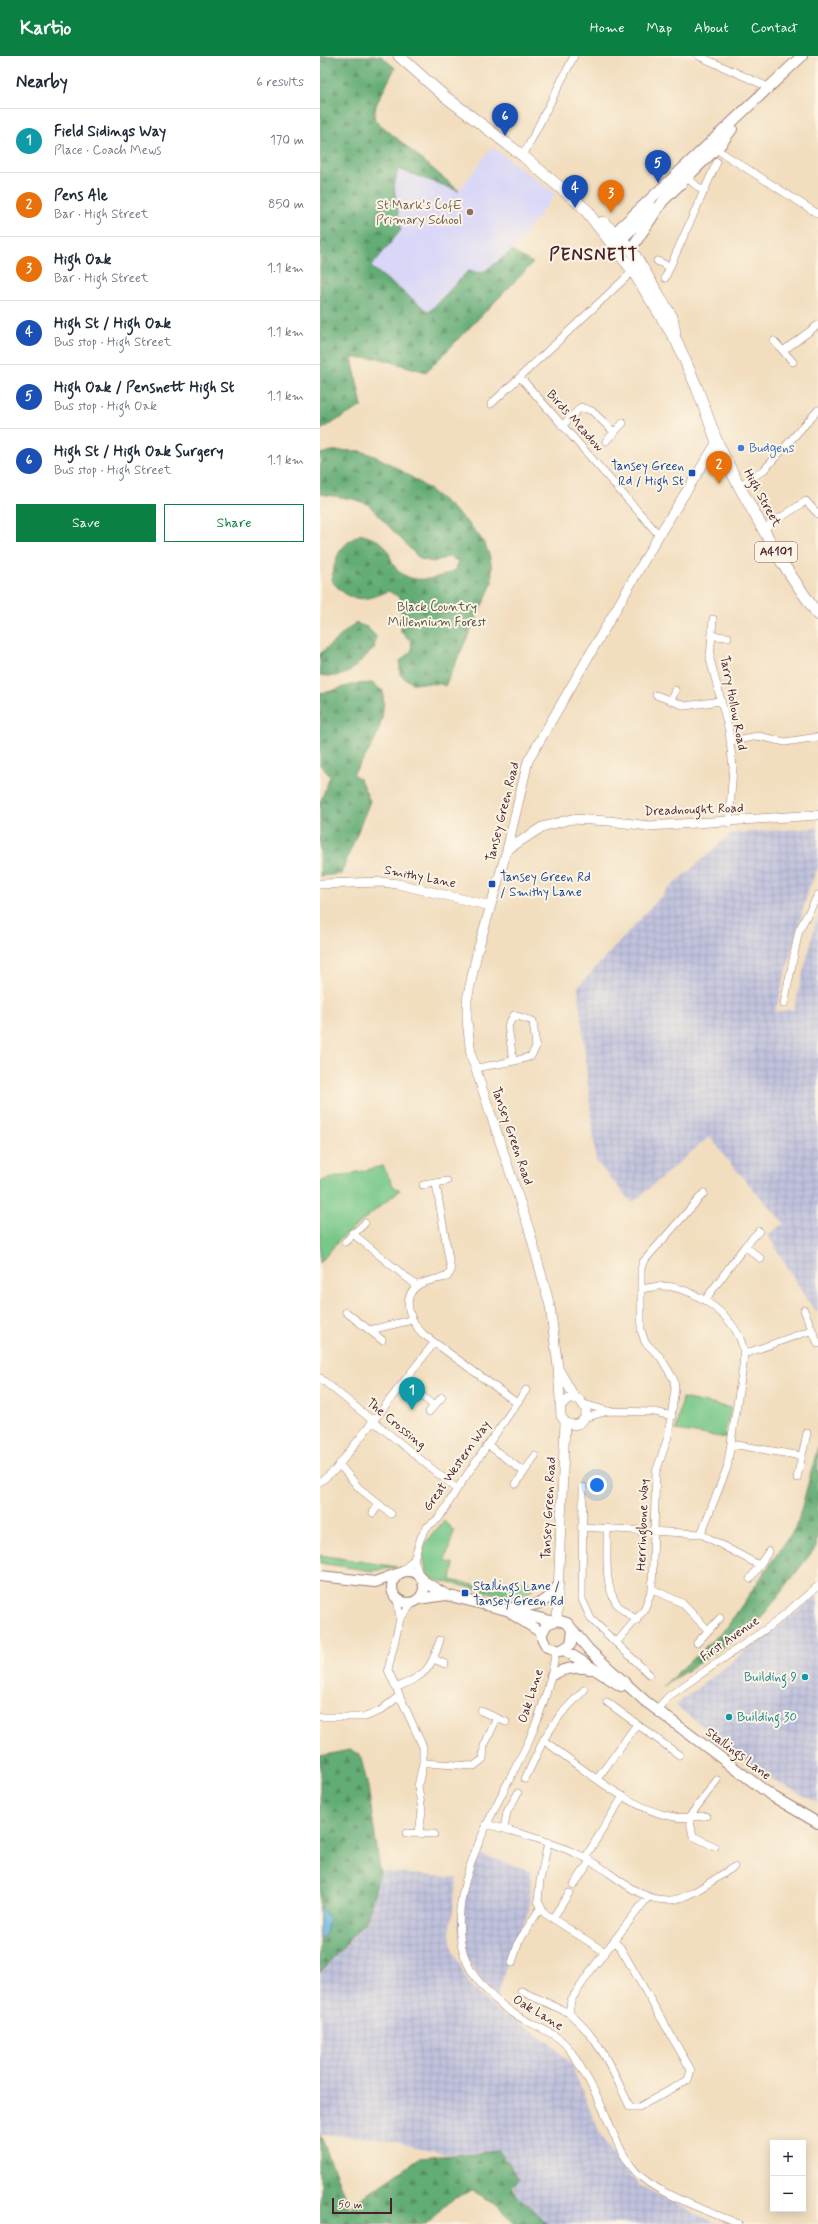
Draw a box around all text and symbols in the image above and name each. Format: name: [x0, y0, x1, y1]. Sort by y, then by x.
text: Kartio: [20, 16, 71, 41]
text: Home: [590, 19, 624, 37]
text: Map: [646, 19, 672, 37]
text: About: [694, 19, 729, 37]
text: Contact: [751, 19, 798, 37]
text: Nearby: [16, 71, 68, 93]
text: 6 results: [256, 74, 304, 91]
pin: 6: [492, 103, 518, 136]
text: Field Sidings Way: [54, 122, 166, 142]
text: 1: [26, 132, 32, 149]
text: 170 m: [270, 132, 304, 149]
text: Place · Coach Mews: [54, 142, 161, 159]
pin: 5: [645, 150, 671, 183]
pin: 4: [562, 175, 588, 208]
pin: 3: [598, 180, 624, 213]
text: Pens Ale: [54, 186, 108, 206]
text: 2: [26, 196, 32, 213]
text: 850 m: [268, 196, 304, 213]
place label: St Mark's CofE Primary School: [376, 197, 462, 229]
text: Bar · High Street: [54, 206, 148, 223]
marker: St Mark's CofE Primary School: [465, 207, 475, 217]
district label: PENSNETT: [549, 244, 639, 266]
text: High Oak: [54, 250, 111, 270]
text: 3: [26, 260, 32, 277]
text: 1.1 km: [267, 260, 304, 277]
text: Bar · High Street: [54, 270, 148, 287]
text: High St / High Oak: [54, 314, 171, 334]
text: 4: [25, 324, 33, 341]
text: 1.1 km: [267, 324, 304, 341]
text: Bus stop · High Street: [54, 334, 171, 351]
text: High Oak / Pensnett High St: [54, 378, 234, 398]
street label: Birds Meadow: [543, 386, 607, 456]
text: 5: [25, 388, 33, 405]
text: 1.1 km: [267, 388, 304, 405]
text: Bus stop · High Oak: [54, 398, 157, 415]
place label: Budgens: [749, 440, 795, 458]
text: High St / High Oak Surgery: [54, 442, 223, 462]
marker: Budgens: [736, 443, 746, 453]
pin: 2: [706, 451, 732, 484]
text: 6: [26, 452, 32, 469]
text: 1.1 km: [267, 452, 304, 469]
place label: Tansey Green Rd / High St: [611, 458, 684, 492]
text: Bus stop · High Street: [54, 462, 171, 479]
street label: High Street: [737, 466, 785, 531]
marker: Tansey Green Rd / High St: [687, 468, 697, 478]
button: Save: [16, 504, 156, 542]
button: Share: [164, 504, 304, 542]
road number: A4101: [755, 542, 797, 562]
park label: Black Country Millennium Forest: [388, 599, 486, 631]
street label: Tarry Hollow Road: [716, 654, 750, 752]
street label: Tansey Green Road: [482, 760, 524, 864]
street label: Dreadnought Road: [644, 800, 744, 822]
street label: Smithy Lane: [383, 862, 457, 892]
place label: Tansey Green Rd / Smithy Lane: [500, 869, 591, 901]
marker: Tansey Green Rd / Smithy Lane: [487, 879, 497, 889]
street label: Tansey Green Road: [487, 1085, 537, 1187]
pin: 1: [399, 1377, 425, 1410]
street label: The Crossing: [363, 1395, 429, 1453]
street label: Great Western Way: [419, 1417, 495, 1515]
street label: Tansey Green Road: [538, 1456, 560, 1560]
your location: [587, 1475, 607, 1495]
street label: Herringbone Way: [633, 1479, 655, 1572]
place label: Stallings Lane / Tansey Green Rd: [473, 1578, 564, 1610]
marker: Stallings Lane / Tansey Green Rd: [460, 1588, 470, 1598]
street label: First Avenue: [697, 1612, 763, 1666]
street label: Oak Lane: [514, 1667, 548, 1725]
place label: Building 9: [744, 1669, 797, 1688]
marker: Building 9: [800, 1672, 810, 1682]
place label: Building 30: [737, 1709, 797, 1728]
marker: Building 30: [724, 1712, 734, 1722]
street label: Stallings Lane: [701, 1724, 774, 1786]
street label: Oak Lane: [510, 1991, 566, 2035]
map controls: [770, 2140, 806, 2212]
button: +: [770, 2140, 806, 2176]
button: −: [770, 2176, 806, 2212]
scale bar: [332, 2196, 392, 2215]
text: 50 m: [338, 2198, 363, 2212]

